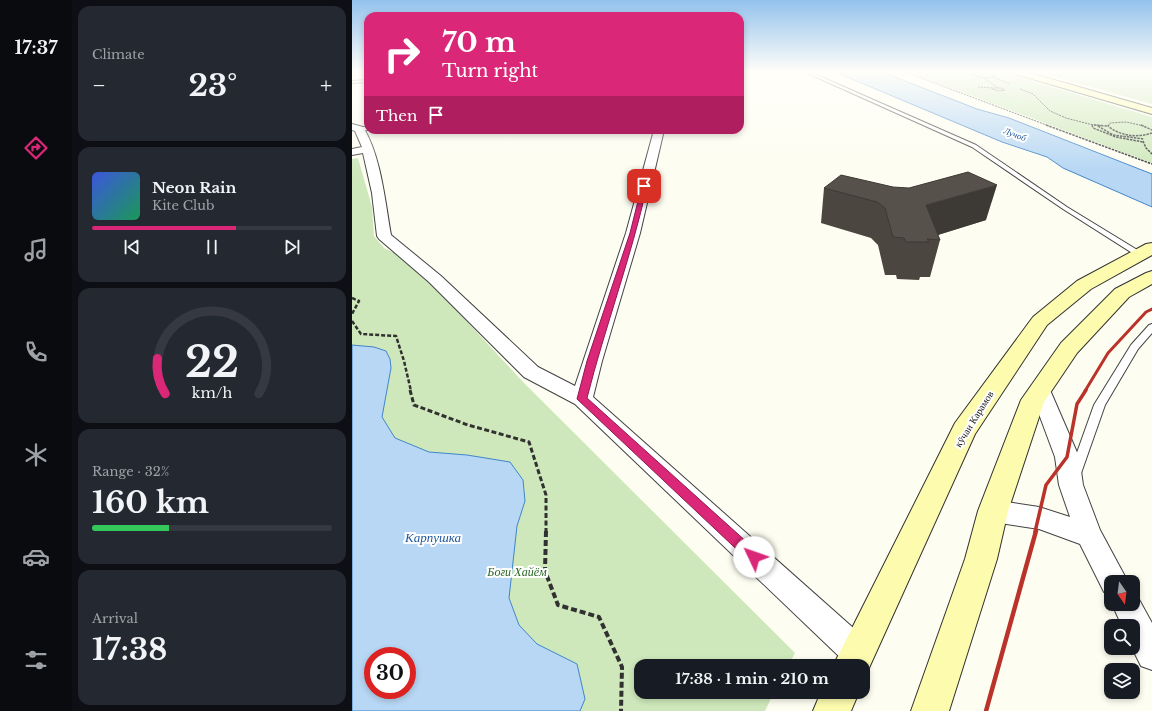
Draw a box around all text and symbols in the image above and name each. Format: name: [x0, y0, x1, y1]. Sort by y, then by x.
text: 70 m: [442, 25, 516, 60]
icon: right: [376, 28, 428, 80]
text: 17:37: [14, 37, 58, 59]
text: Climate: [92, 46, 145, 63]
text: Turn right: [442, 60, 538, 82]
text: 23°: [189, 67, 237, 104]
text: −: [92, 72, 106, 99]
text: +: [320, 72, 332, 99]
icon: arrive: [425, 104, 447, 126]
text: Then: [376, 106, 417, 125]
water label: Лучоб: [1001, 124, 1028, 143]
icon: directions: [22, 134, 50, 162]
pin: [627, 169, 661, 203]
icon: arrive: [633, 175, 655, 197]
text: Neon Rain: [152, 178, 236, 197]
text: Kite Club: [152, 197, 215, 214]
icon: music: [22, 236, 50, 264]
icon: previous: [121, 236, 143, 258]
icon: pause: [201, 236, 223, 258]
icon: next: [281, 236, 303, 258]
text: 22: [185, 336, 239, 387]
icon: phone: [22, 338, 50, 366]
text: km/h: [192, 383, 232, 401]
street label: кӯчаи Карамов: [952, 388, 997, 450]
icon: climate: [22, 441, 50, 469]
text: Range · 32%: [92, 463, 169, 480]
text: 160 km: [92, 484, 209, 521]
water label: Карпушка: [404, 529, 461, 546]
position arrow: [733, 536, 775, 578]
icon: car: [22, 543, 50, 571]
park label: Боғи Хайём: [486, 564, 547, 579]
north arrow: [1104, 575, 1140, 611]
map controls: [1104, 575, 1140, 699]
text: Arrival: [92, 610, 138, 627]
button: search: [1104, 619, 1140, 655]
text: 17:38: [92, 631, 167, 668]
icon: filters: [22, 646, 50, 674]
speed limit sign: 30: [364, 647, 416, 699]
button: layers: [1104, 663, 1140, 699]
text: 17:38 · 1 min · 210 m: [675, 669, 829, 688]

